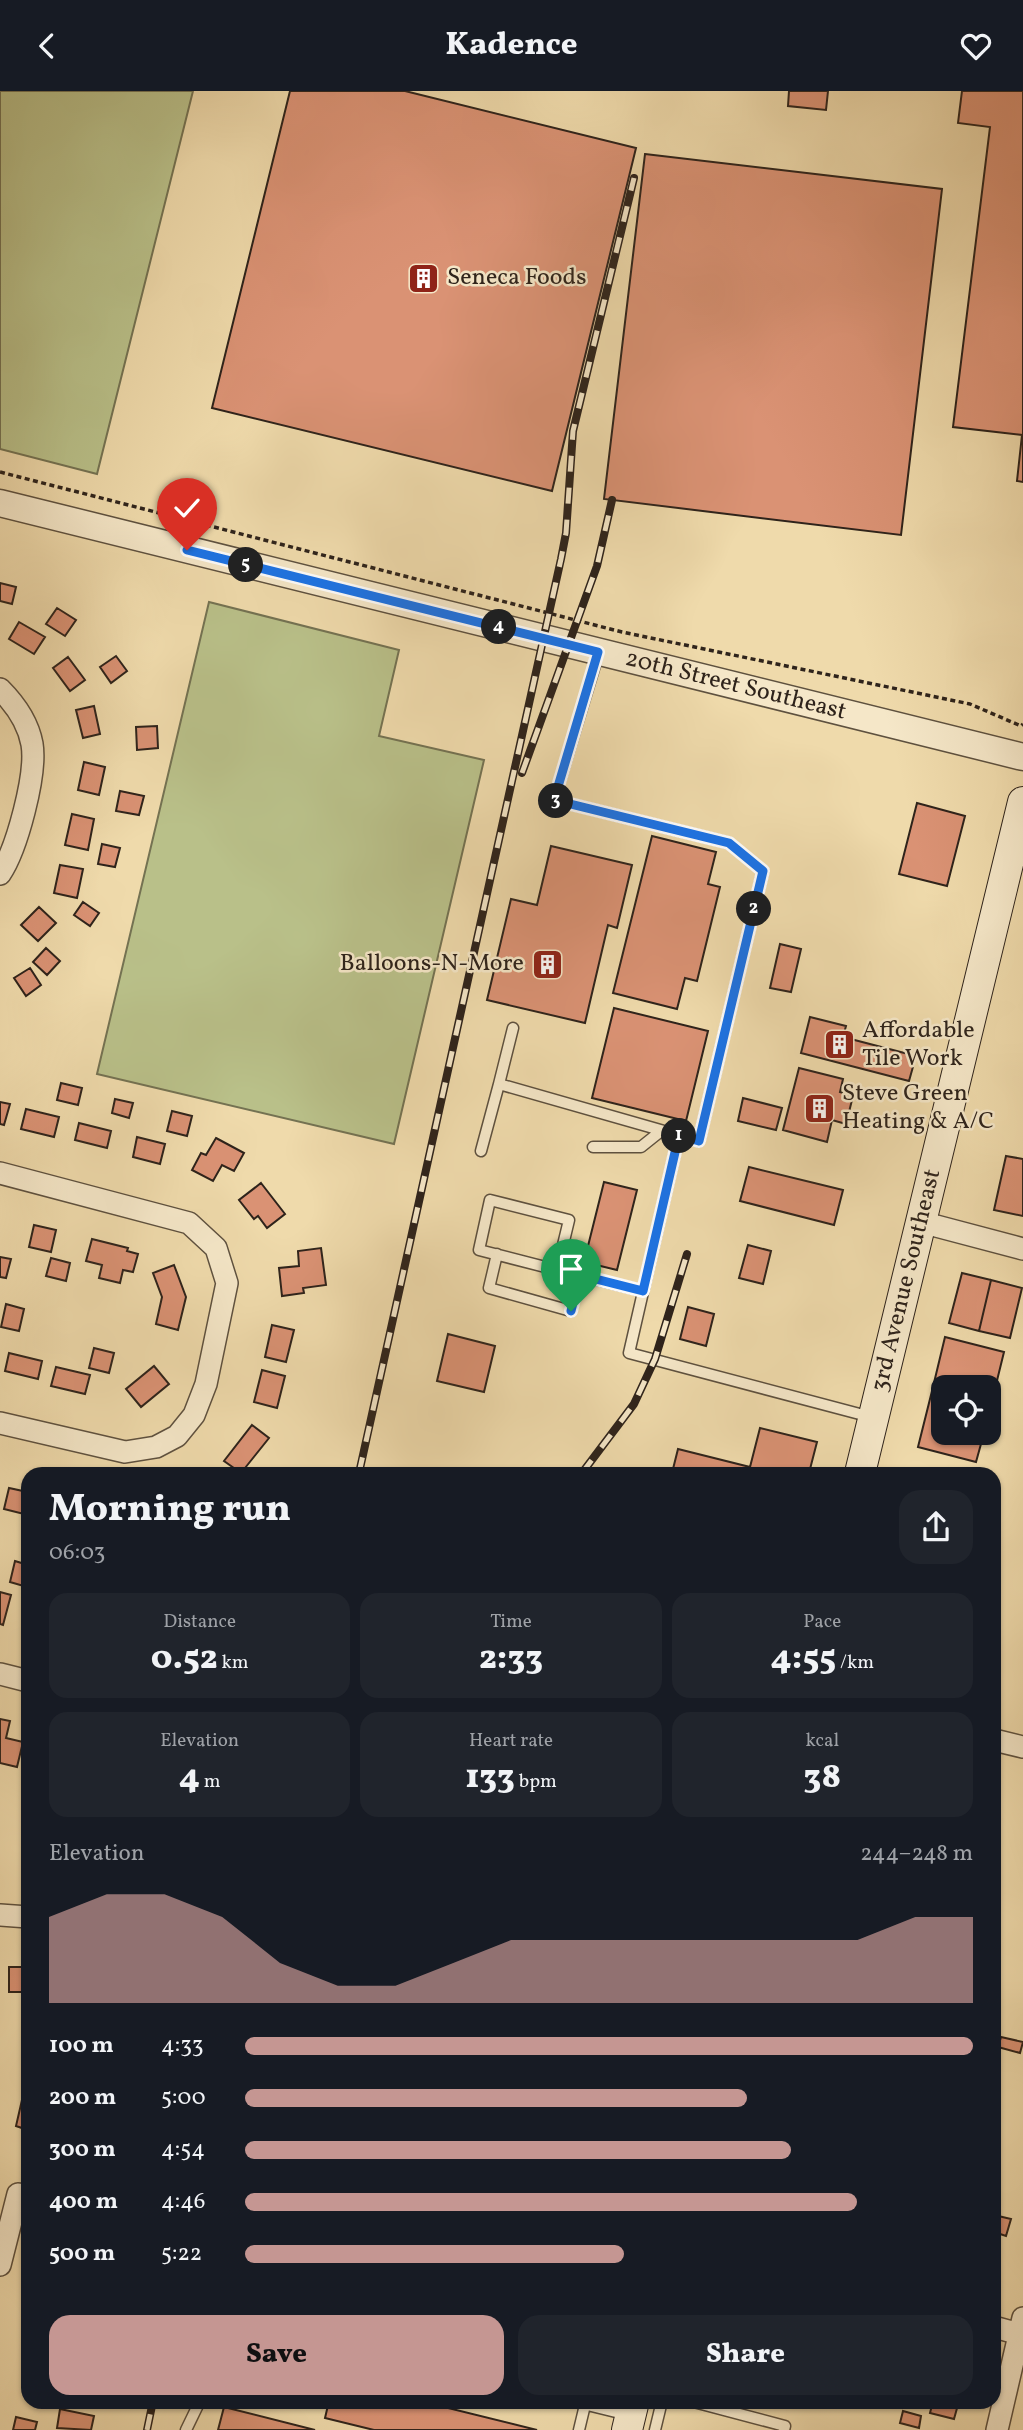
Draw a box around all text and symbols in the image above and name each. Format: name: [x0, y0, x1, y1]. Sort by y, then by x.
text: Kadence: [445, 24, 578, 68]
icon: back: [28, 27, 66, 65]
icon: heart: [957, 27, 995, 65]
building icon: Seneca Foods: [407, 261, 441, 295]
place label: Seneca Foods: [447, 261, 586, 295]
pin: [157, 478, 217, 550]
icon: check: [168, 489, 206, 527]
pin: 5: [229, 547, 264, 582]
text: 5: [241, 551, 250, 577]
pin: 4: [482, 609, 516, 645]
text: 4: [493, 613, 504, 639]
street label: 20th Street Southeast: [621, 642, 850, 729]
pin: 3: [538, 783, 574, 819]
text: 3: [551, 787, 560, 813]
pin: 2: [736, 891, 772, 927]
text: 2: [749, 895, 758, 921]
place label: Balloons-N-More: [340, 947, 524, 981]
building icon: Balloons-N-More: [530, 947, 564, 981]
place label: Affordable Tile Work: [862, 1014, 975, 1076]
building icon: Affordable Tile Work: [822, 1028, 856, 1062]
place label: Steve Green Heating & A/C: [842, 1077, 994, 1139]
building icon: Steve Green Heating & A/C: [802, 1091, 836, 1125]
pin: 1: [662, 1119, 696, 1153]
text: 1: [675, 1122, 682, 1148]
street label: 3rd Avenue Southeast: [863, 1166, 950, 1396]
pin: [541, 1239, 601, 1311]
icon: arrive: [552, 1250, 590, 1288]
map controls: [931, 1375, 1001, 1445]
button: locate: [931, 1375, 1001, 1445]
text: Morning run: [49, 1484, 291, 1537]
button: share: [899, 1490, 973, 1564]
text: 06:03: [49, 1537, 105, 1569]
text: Distance: [163, 1609, 236, 1635]
text: Time: [490, 1609, 532, 1635]
text: Pace: [803, 1609, 841, 1635]
text: 0.52: [151, 1635, 218, 1683]
text: 2:33: [479, 1635, 543, 1683]
text: 4:55: [771, 1635, 836, 1683]
text: km: [218, 1650, 249, 1676]
text: /km: [836, 1650, 874, 1676]
text: Elevation: [160, 1728, 239, 1754]
text: Heart rate: [469, 1728, 553, 1754]
text: kcal: [805, 1728, 839, 1754]
text: 4: [179, 1754, 200, 1802]
text: 133: [465, 1754, 515, 1802]
text: 38: [804, 1754, 841, 1802]
text: m: [200, 1769, 221, 1795]
text: bpm: [515, 1769, 557, 1795]
text: Elevation: [49, 1838, 145, 1870]
text: 244–248 m: [860, 1838, 973, 1870]
text: 100 m: [49, 2030, 114, 2062]
text: 4:33: [161, 2030, 204, 2062]
text: 200 m: [49, 2082, 116, 2114]
text: 5:00: [161, 2082, 206, 2114]
text: 300 m: [49, 2134, 116, 2166]
text: 4:54: [161, 2134, 205, 2166]
text: 400 m: [49, 2186, 118, 2218]
text: 4:46: [161, 2186, 205, 2218]
text: 500 m: [49, 2238, 115, 2270]
text: 5:22: [161, 2238, 202, 2270]
button: Save: [49, 2315, 504, 2395]
button: Share: [518, 2315, 973, 2395]

